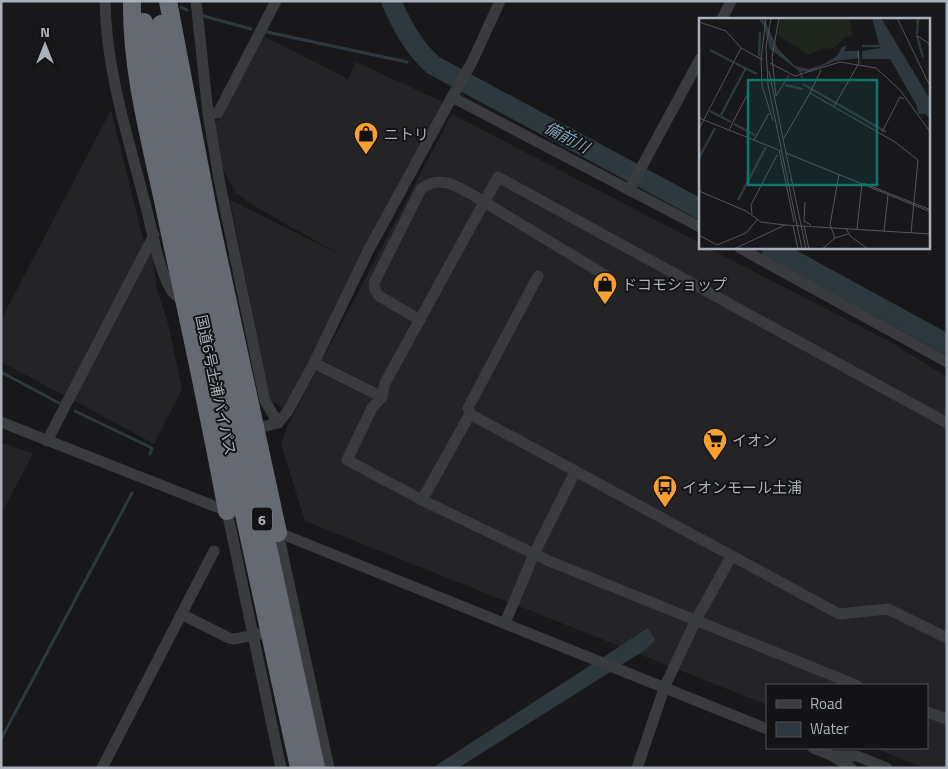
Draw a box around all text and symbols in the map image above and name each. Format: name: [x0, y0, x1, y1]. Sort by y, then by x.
inset map: [699, 18, 930, 249]
north arrow: [20, 20, 70, 70]
text: N: [40, 21, 50, 42]
water label: 備前川: [540, 115, 596, 160]
shop icon: ニトリ: [353, 121, 379, 155]
place label: ニトリ: [384, 123, 429, 146]
shop icon: ドコモショップ: [592, 271, 618, 305]
place label: ドコモショップ: [622, 273, 727, 296]
street label: 国道6号土浦バイパス: [190, 313, 242, 457]
supermarket icon: イオン: [702, 427, 728, 461]
place label: イオン: [732, 429, 777, 452]
bus stop icon: イオンモール土浦: [652, 474, 678, 508]
place label: イオンモール土浦: [682, 476, 802, 499]
road number: 6: [252, 508, 272, 530]
legend: [766, 684, 928, 749]
text: Road: [810, 692, 842, 715]
text: Water: [810, 717, 849, 740]

